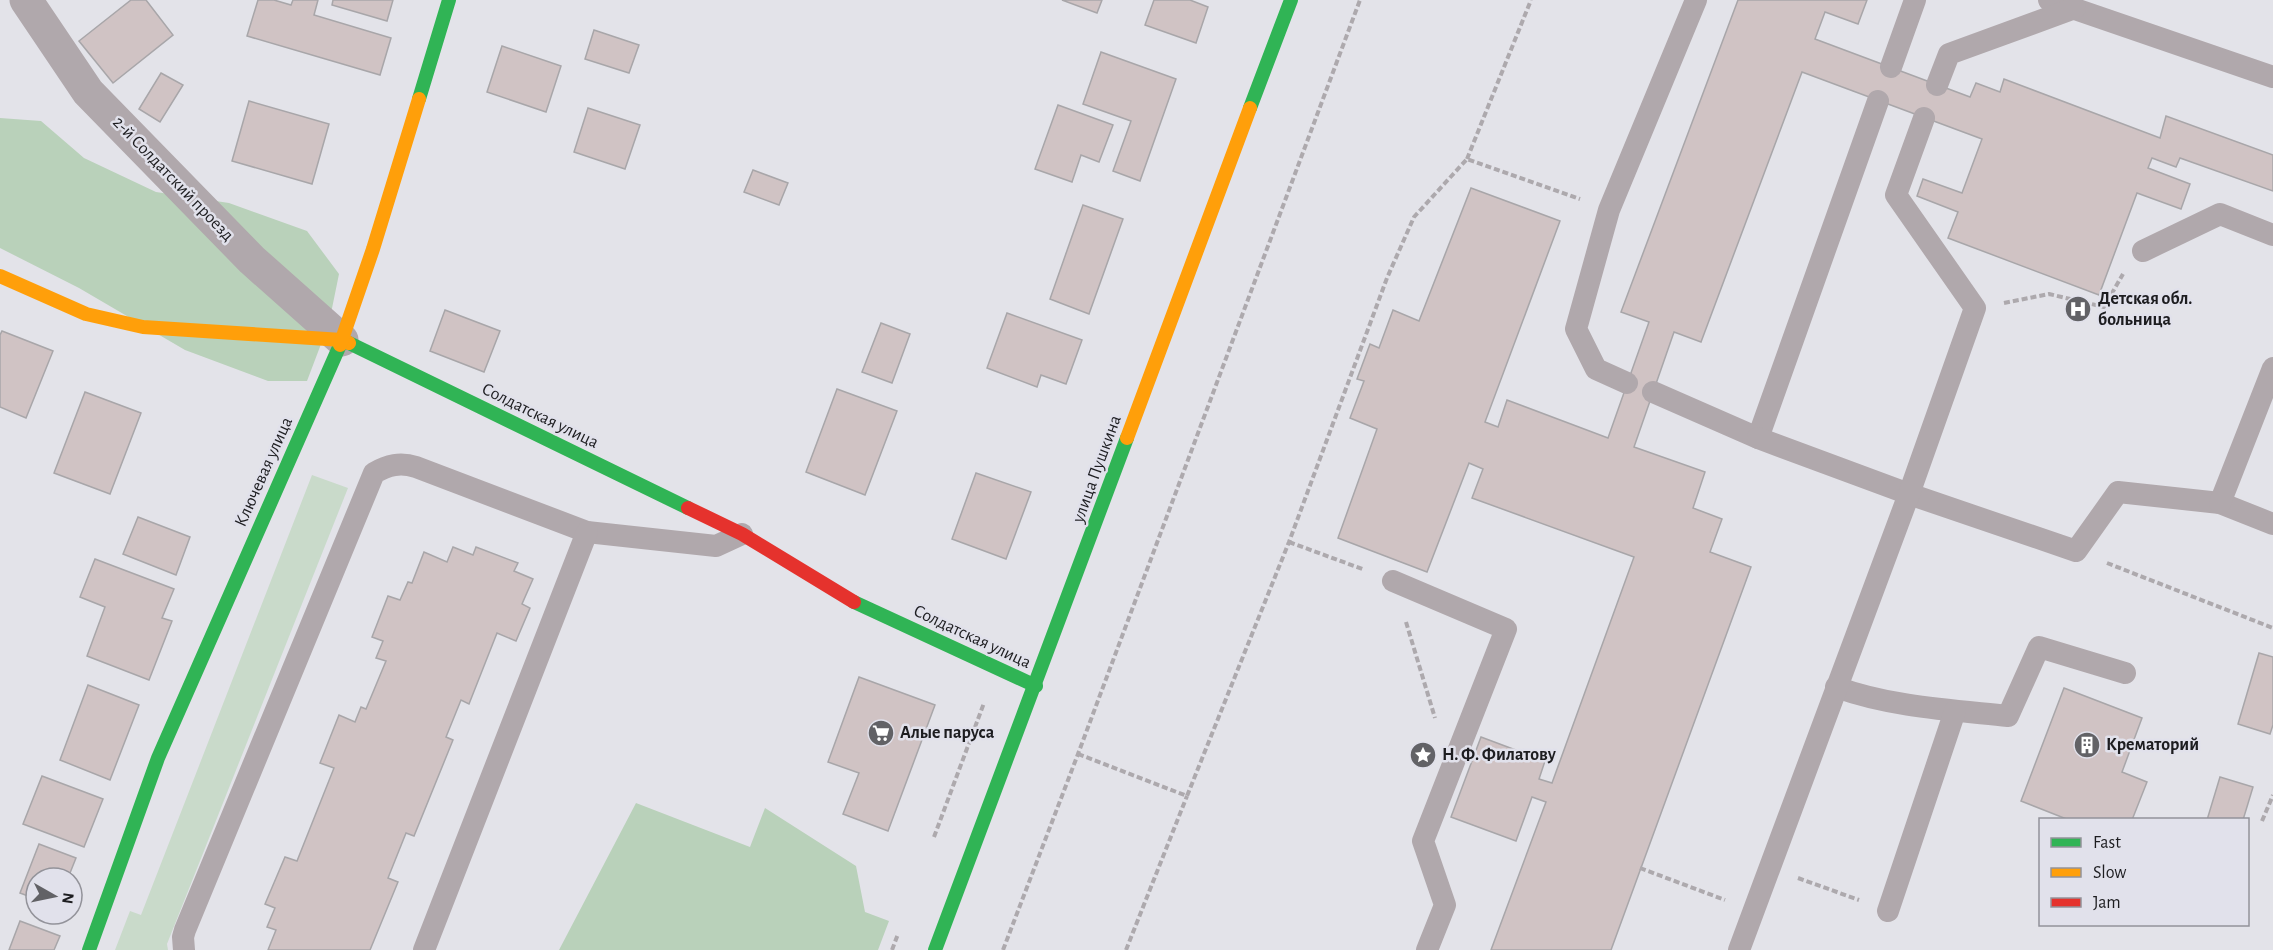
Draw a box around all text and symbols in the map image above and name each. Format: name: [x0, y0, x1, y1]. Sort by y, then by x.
street label: 2-й Солдатский проезд: [109, 113, 237, 245]
place label: Детская обл. больница: [2098, 290, 2192, 329]
hospital icon: Детская обл. больница: [2063, 294, 2093, 324]
street label: Солдатская улица: [479, 380, 601, 452]
street label: улица Пушкина: [1069, 413, 1125, 526]
street label: Ключевая улица: [232, 414, 296, 530]
street label: Солдатская улица: [910, 602, 1034, 672]
supermarket icon: Алые паруса: [866, 718, 896, 748]
place label: Алые паруса: [900, 724, 995, 742]
building icon: Крематорий: [2072, 730, 2102, 760]
place label: Крематорий: [2106, 736, 2199, 754]
place icon: Н. Ф. Филатову: [1408, 740, 1438, 770]
place label: Н. Ф. Филатову: [1442, 746, 1557, 764]
legend: [2039, 818, 2249, 926]
text: Fast: [2093, 834, 2121, 852]
text: Slow: [2093, 864, 2126, 882]
north arrow: [24, 866, 84, 926]
text: N: [59, 891, 77, 905]
text: Jam: [2093, 894, 2121, 912]

